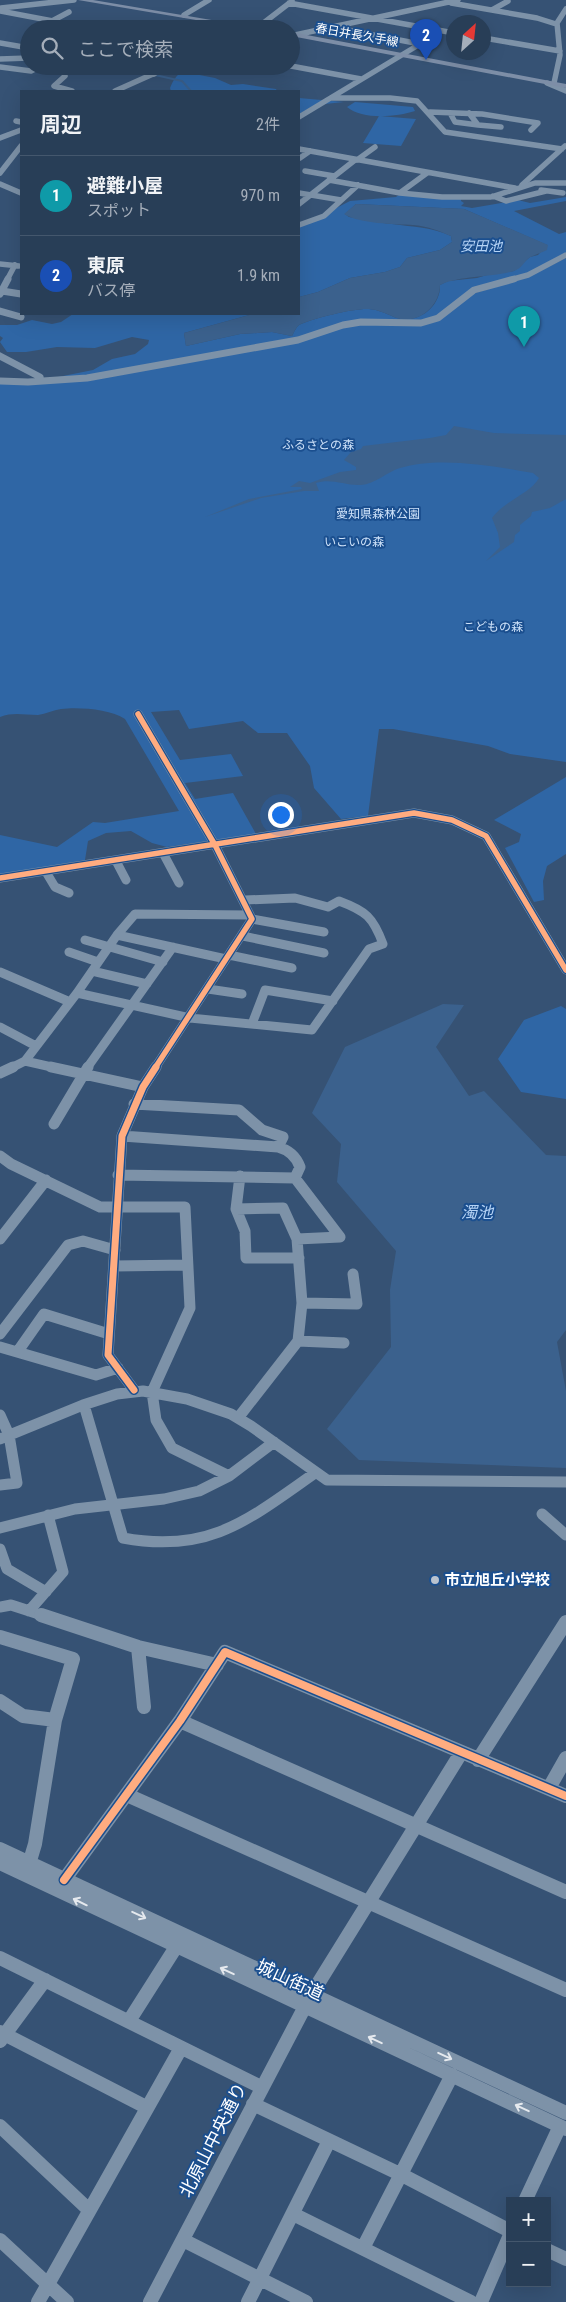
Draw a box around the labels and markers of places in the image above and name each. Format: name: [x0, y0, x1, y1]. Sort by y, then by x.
pin: 2: [410, 19, 442, 60]
pin: 1: [508, 306, 540, 347]
place label: 市立旭丘小学校: [445, 1571, 550, 1589]
marker: 市立旭丘小学校: [429, 1574, 441, 1586]

